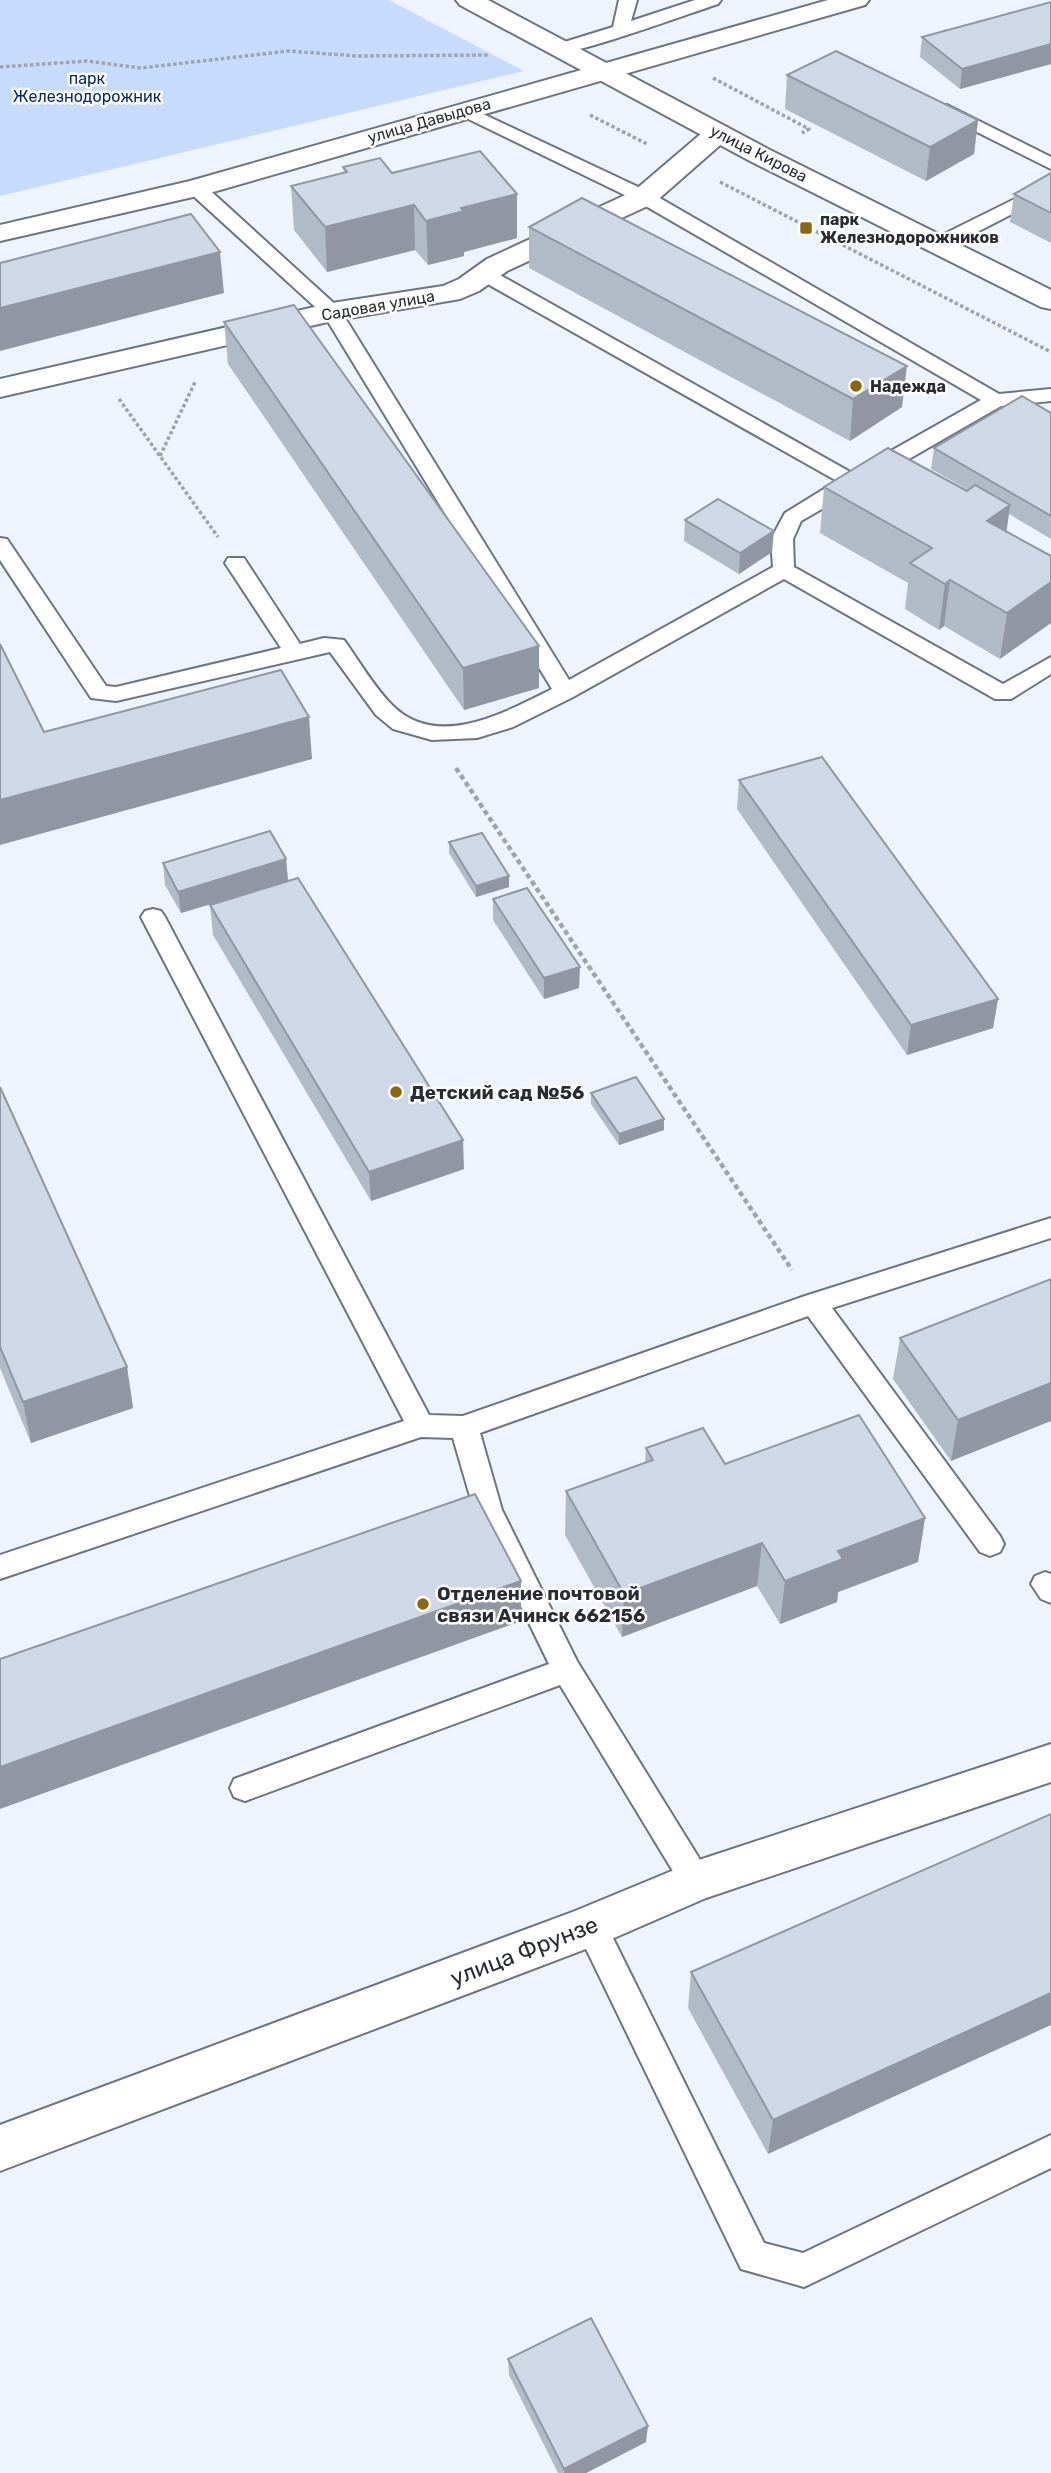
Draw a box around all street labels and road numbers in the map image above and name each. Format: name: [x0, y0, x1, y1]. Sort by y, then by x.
street label: улица Давыдова: [365, 94, 493, 147]
street label: улица Кирова: [707, 121, 811, 186]
street label: Садовая улица: [320, 286, 436, 325]
street label: улица Фрунзе: [446, 1910, 602, 1992]

